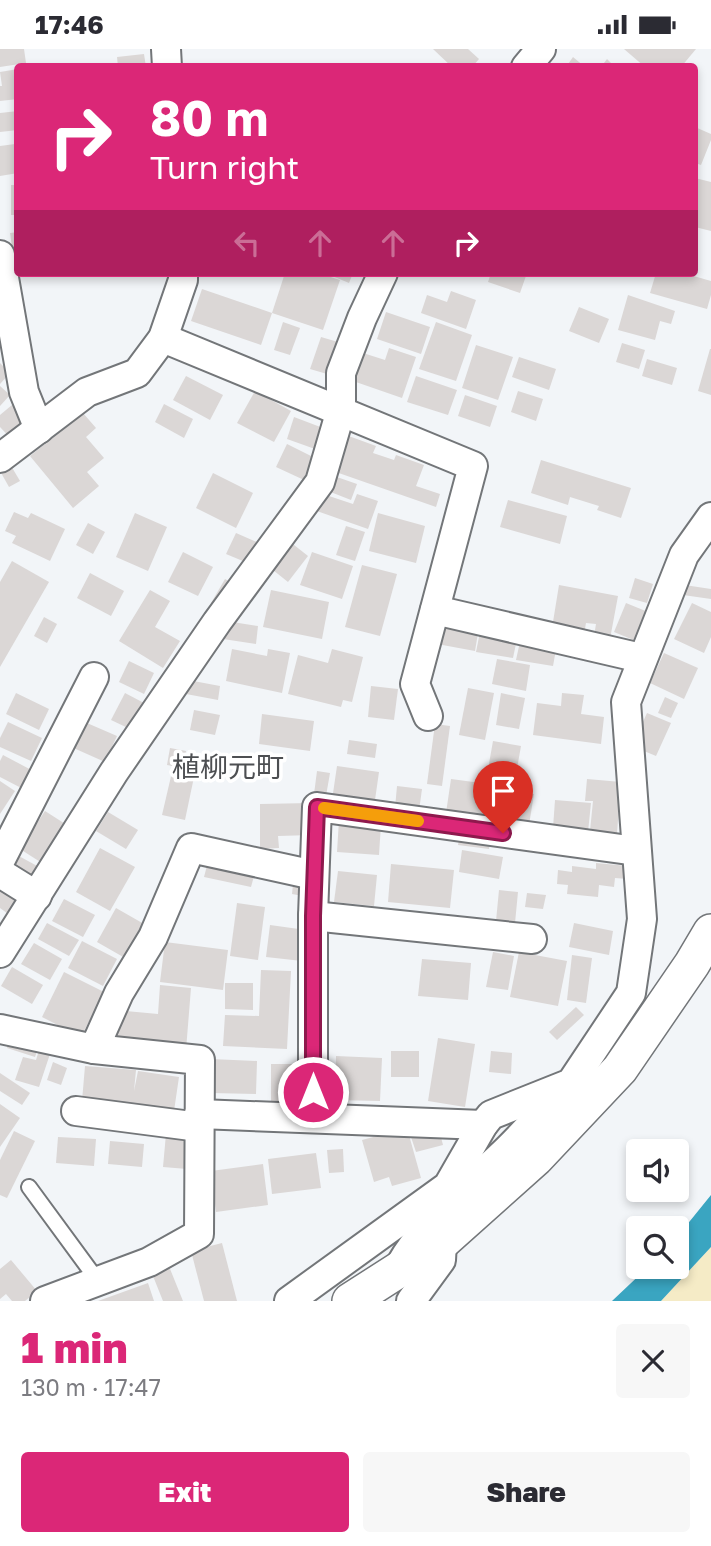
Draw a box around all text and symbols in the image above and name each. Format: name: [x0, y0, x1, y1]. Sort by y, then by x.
text: 17:46: [35, 9, 104, 40]
text: 80 m: [150, 88, 268, 147]
icon: right: [35, 91, 126, 182]
text: Turn right: [150, 148, 299, 186]
icon: left: [228, 224, 266, 262]
icon: ahead: [301, 224, 339, 262]
icon: ahead: [374, 224, 412, 262]
icon: right: [447, 224, 485, 262]
district label: 植柳元町: [172, 750, 284, 783]
pin: [473, 761, 533, 833]
icon: arrive: [484, 772, 522, 810]
position arrow: [276, 1055, 350, 1129]
map controls: [626, 1139, 689, 1279]
button: sound: [626, 1139, 689, 1202]
button: search: [626, 1216, 689, 1279]
text: 1 min: [21, 1322, 128, 1372]
button: close: [616, 1324, 690, 1398]
text: 130 m · 17:47: [21, 1373, 161, 1401]
button: Exit: [21, 1452, 349, 1532]
button: Share: [363, 1452, 690, 1532]

